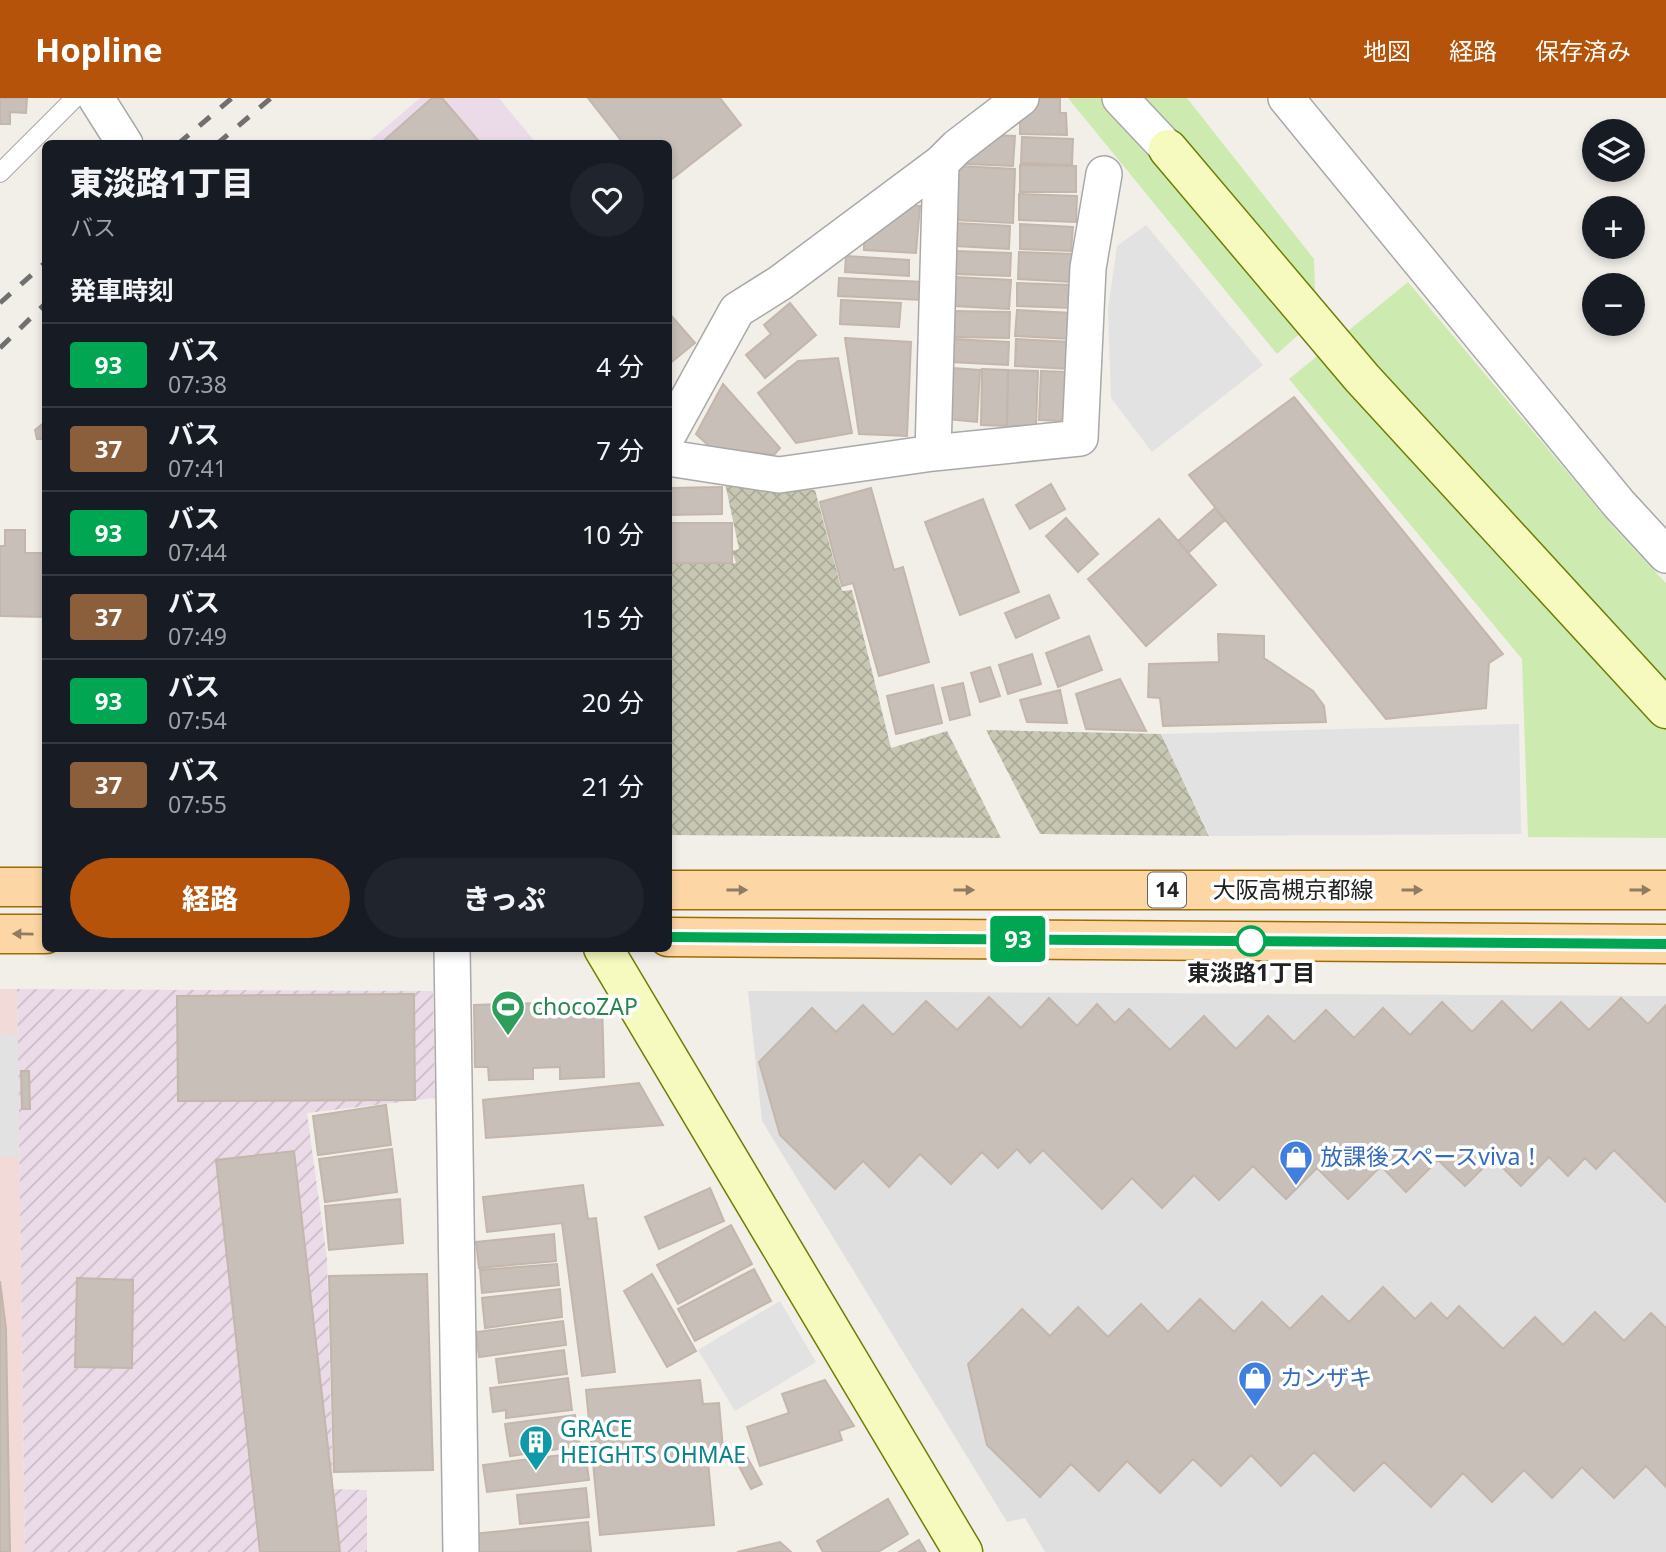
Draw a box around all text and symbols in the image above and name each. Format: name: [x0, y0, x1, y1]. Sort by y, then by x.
text: Hopline: [35, 27, 163, 72]
text: 地図: [1363, 34, 1411, 67]
text: 経路: [1449, 34, 1497, 67]
text: 保存済み: [1535, 34, 1631, 67]
map controls: [1582, 119, 1645, 336]
button: layers: [1582, 119, 1645, 182]
text: 東淡路1丁目: [70, 160, 254, 205]
button: heart: [570, 163, 644, 237]
button: +: [1582, 196, 1645, 259]
text: バス: [70, 211, 116, 243]
text: 発車時刻: [70, 272, 174, 308]
button: −: [1582, 273, 1645, 336]
text: バス: [168, 332, 220, 368]
text: 93: [95, 348, 122, 381]
text: 4 分: [596, 348, 644, 384]
text: 07:38: [168, 368, 227, 400]
text: バス: [168, 416, 220, 452]
text: 37: [95, 432, 122, 465]
text: 7 分: [596, 432, 644, 468]
text: 07:41: [168, 452, 227, 484]
text: バス: [168, 500, 220, 536]
text: 93: [95, 516, 122, 549]
text: 10 分: [581, 516, 644, 552]
text: 07:44: [168, 536, 227, 568]
text: バス: [168, 584, 220, 620]
text: 37: [95, 600, 122, 633]
text: 15 分: [581, 600, 644, 636]
text: 07:49: [168, 620, 227, 652]
text: バス: [168, 668, 220, 704]
text: 93: [95, 684, 122, 717]
text: 20 分: [581, 684, 644, 720]
text: 07:54: [168, 704, 227, 736]
text: バス: [168, 752, 220, 788]
text: 37: [95, 768, 122, 801]
text: 21 分: [581, 768, 644, 804]
text: 07:55: [168, 788, 227, 820]
button: 経路: [70, 858, 350, 938]
button: きっぷ: [364, 858, 644, 938]
road number: 14: [1148, 872, 1186, 908]
street label: 大阪高槻京都線: [1213, 873, 1374, 905]
one-way arrow: [726, 884, 748, 896]
one-way arrow: [953, 884, 975, 896]
one-way arrow: [1401, 884, 1423, 896]
one-way arrow: [1629, 884, 1651, 896]
line badge: 93: [986, 916, 1050, 962]
text: 93: [1004, 922, 1032, 955]
marker: 東淡路1丁目: [1236, 926, 1266, 956]
one-way arrow: [12, 928, 34, 940]
place label: 東淡路1丁目: [1187, 956, 1315, 988]
sports icon: chocoZAP: [489, 988, 527, 1037]
place label: chocoZAP: [532, 990, 638, 1022]
shop icon: 放課後スペースviva！: [1277, 1138, 1315, 1187]
place label: 放課後スペースviva！: [1320, 1140, 1543, 1172]
shop icon: カンザキ: [1236, 1359, 1274, 1408]
place label: カンザキ: [1280, 1361, 1372, 1393]
place label: GRACE HEIGHTS OHMAE: [560, 1412, 746, 1470]
building icon: GRACE HEIGHTS OHMAE: [517, 1423, 555, 1472]

